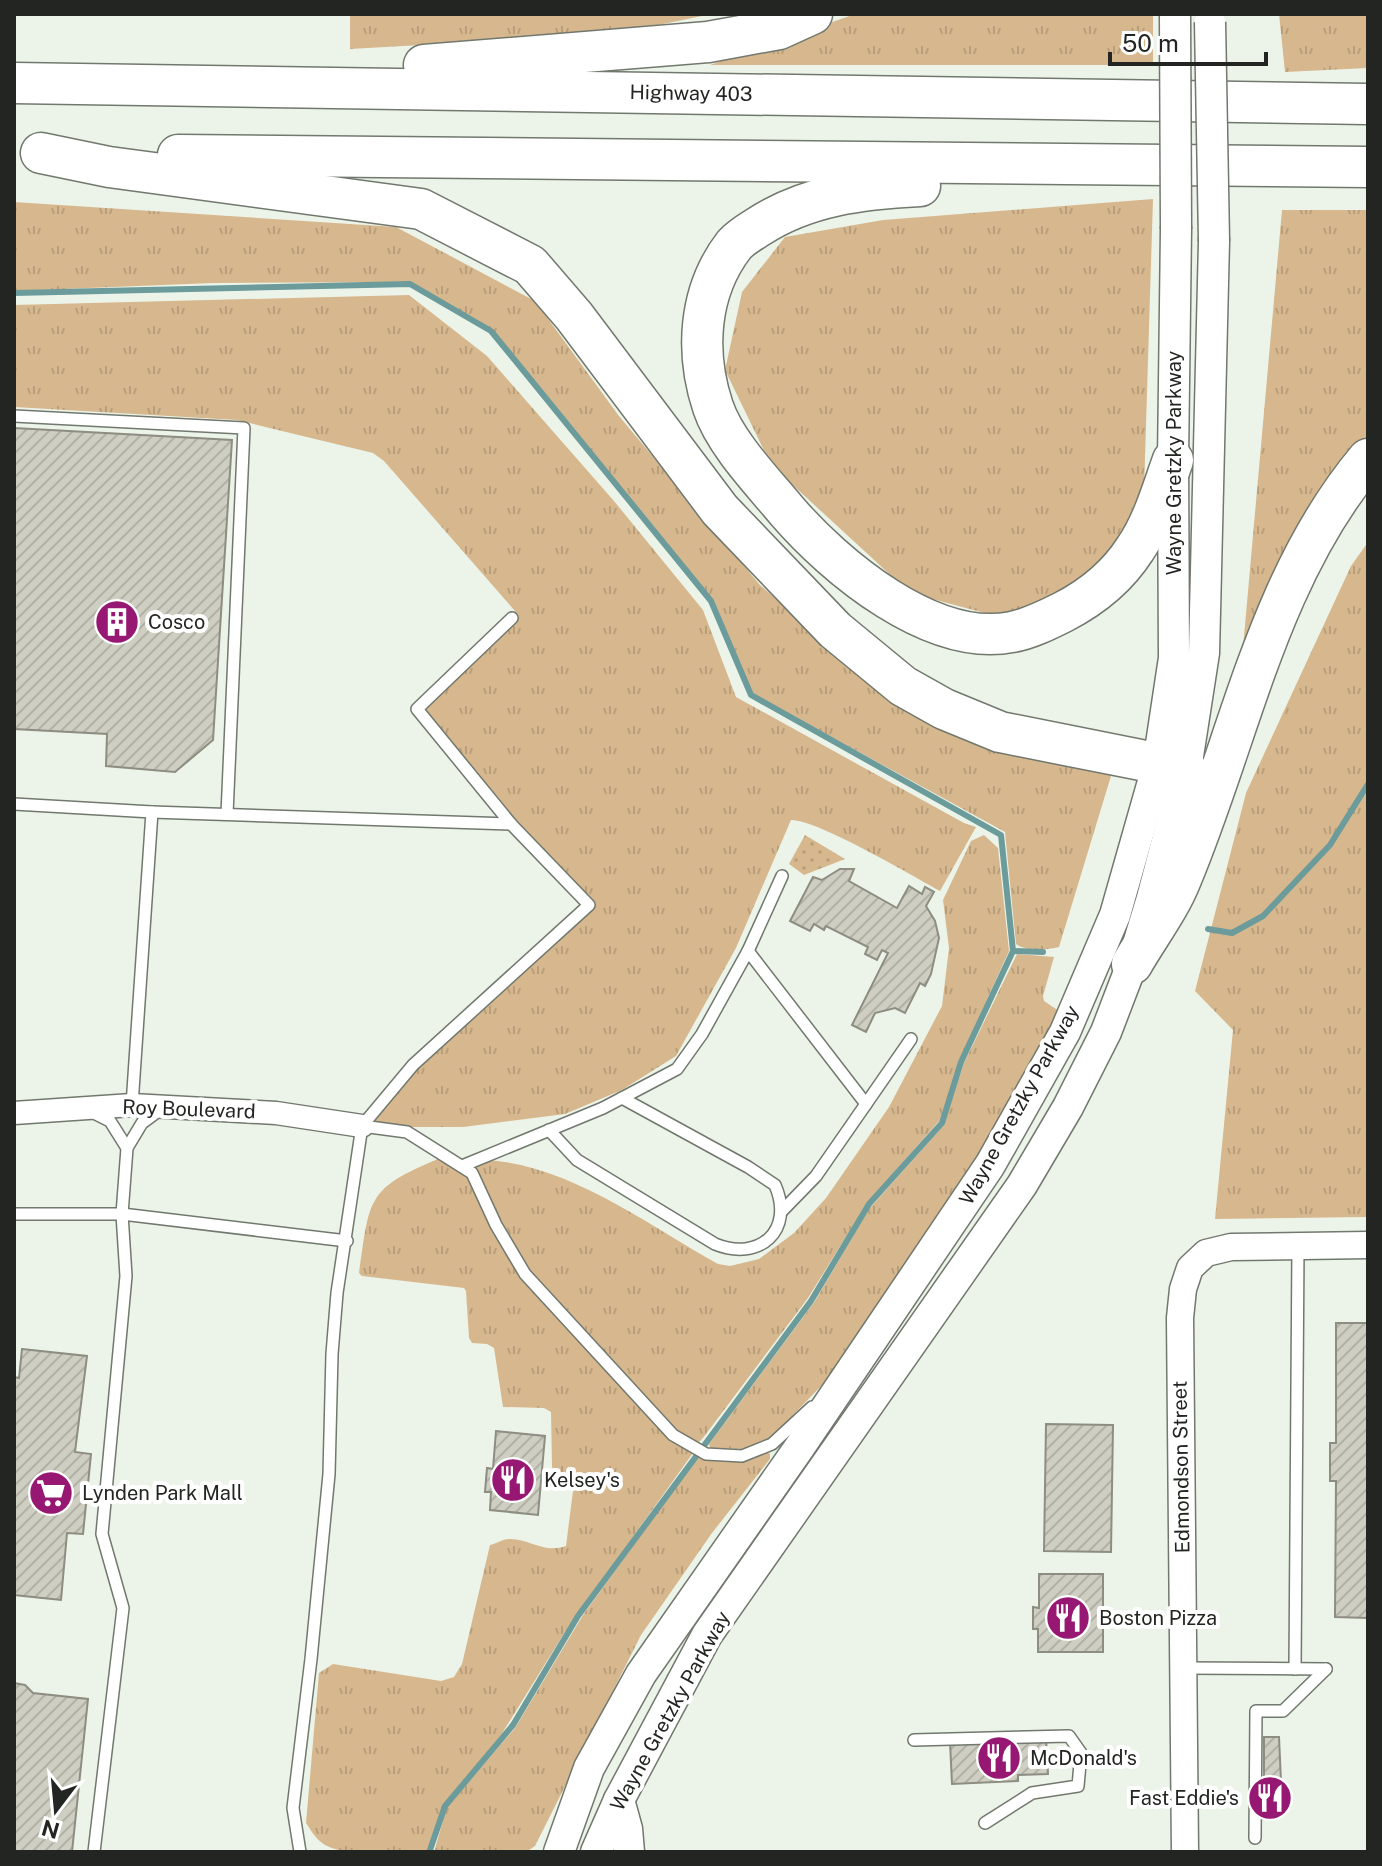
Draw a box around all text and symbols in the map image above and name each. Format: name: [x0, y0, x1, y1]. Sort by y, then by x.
scale bar: [1110, 16, 1266, 66]
text: 50 m: [1122, 29, 1179, 57]
street label: Highway 403: [629, 80, 753, 106]
street label: Wayne Gretzky Parkway: [1162, 350, 1186, 575]
building icon: Cosco: [93, 598, 141, 646]
place label: Cosco: [148, 610, 205, 634]
street label: Wayne Gretzky Parkway: [954, 1001, 1084, 1209]
street label: Roy Boulevard: [122, 1095, 256, 1123]
street label: Edmondson Street: [1167, 1380, 1195, 1554]
restaurant icon: Kelsey's: [489, 1456, 537, 1504]
place label: Kelsey's: [544, 1468, 620, 1492]
supermarket icon: Lynden Park Mall: [27, 1469, 75, 1517]
place label: Lynden Park Mall: [82, 1481, 243, 1505]
restaurant icon: Boston Pizza: [1044, 1594, 1092, 1642]
place label: Boston Pizza: [1099, 1606, 1217, 1630]
street label: Wayne Gretzky Parkway: [605, 1607, 735, 1815]
restaurant icon: McDonald's: [975, 1734, 1023, 1782]
place label: McDonald's: [1030, 1746, 1137, 1770]
north arrow: [16, 1770, 96, 1850]
restaurant icon: Fast Eddie's: [1246, 1774, 1294, 1822]
place label: Fast Eddie's: [1129, 1786, 1239, 1810]
text: N: [39, 1814, 62, 1844]

